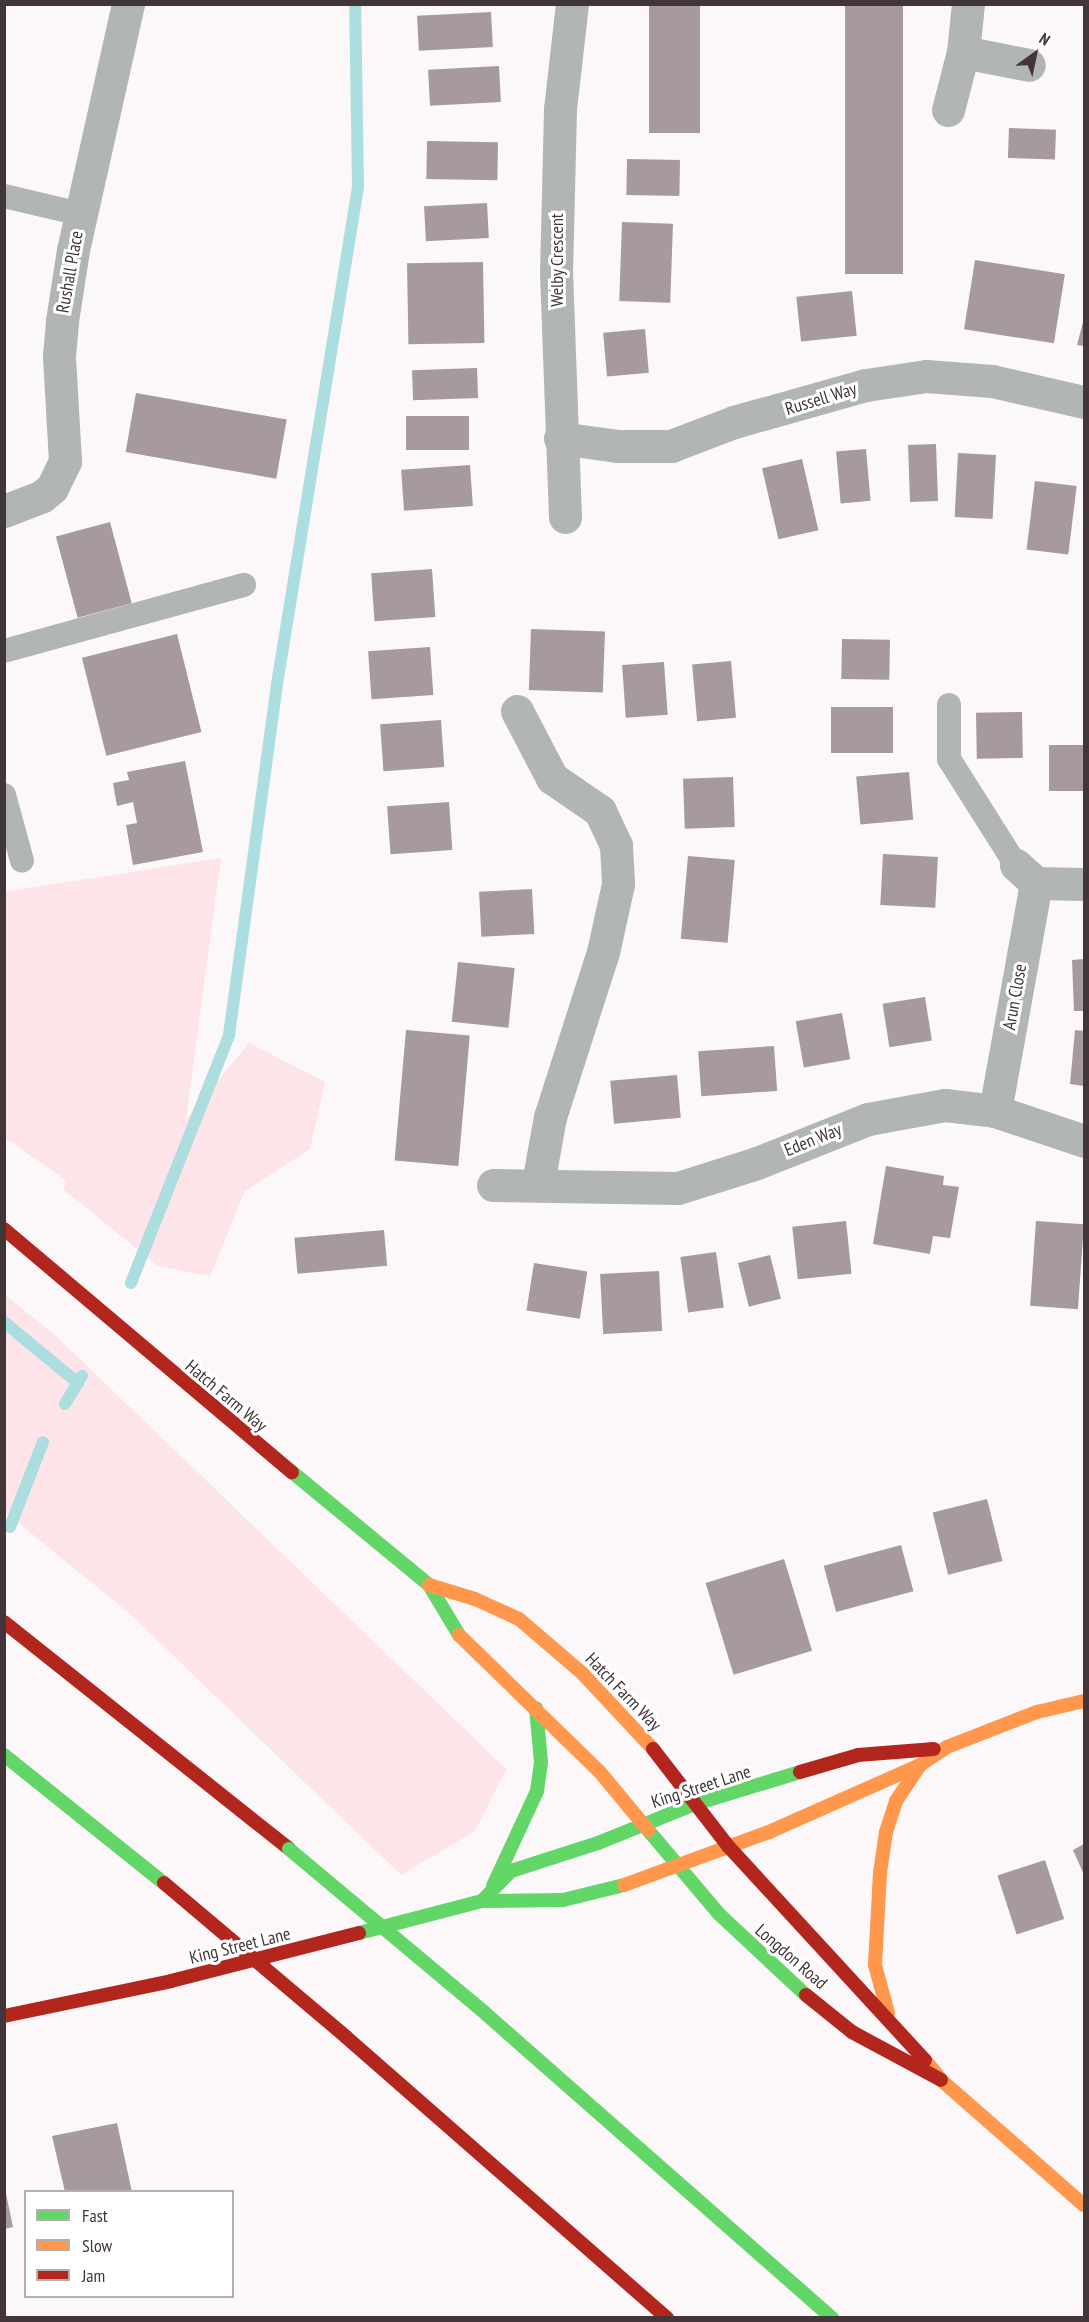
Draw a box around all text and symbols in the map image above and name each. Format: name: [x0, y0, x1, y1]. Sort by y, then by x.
north arrow: [1005, 24, 1065, 84]
text: N: [1036, 28, 1054, 50]
street label: Welby Crescent: [546, 213, 568, 307]
street label: Rushall Place: [52, 229, 88, 315]
street label: Russell Way: [783, 378, 859, 420]
street label: Arun Close: [999, 962, 1031, 1032]
street label: Eden Way: [781, 1119, 845, 1161]
street label: Hatch Farm Way: [181, 1355, 271, 1437]
street label: Hatch Farm Way: [580, 1648, 666, 1736]
street label: King Street Lane: [649, 1761, 753, 1813]
street label: Longdon Road: [751, 1920, 831, 1994]
street label: King Street Lane: [187, 1923, 293, 1969]
legend: [24, 2190, 234, 2298]
text: Fast: [82, 2204, 108, 2227]
text: Slow: [82, 2234, 112, 2257]
text: Jam: [82, 2264, 105, 2287]

